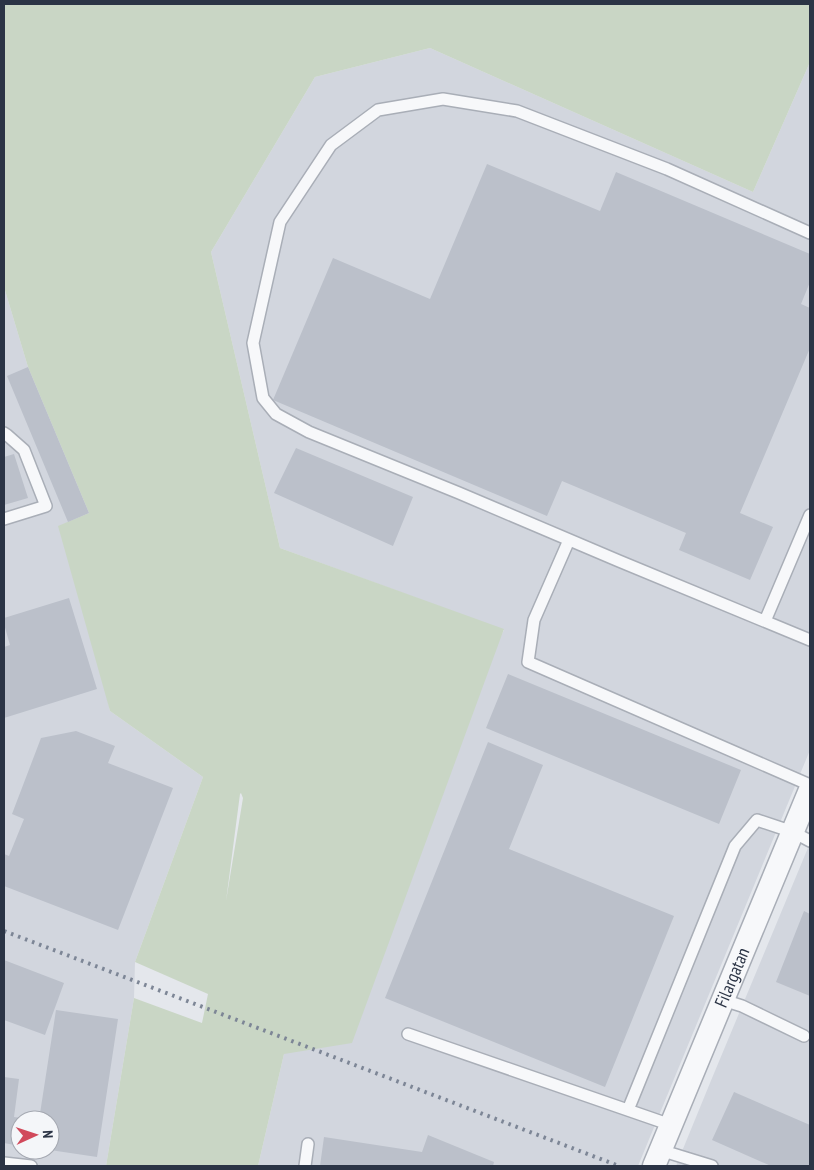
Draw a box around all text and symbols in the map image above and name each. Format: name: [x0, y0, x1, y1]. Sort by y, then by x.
street label: Filargatan: [709, 944, 754, 1011]
north arrow: [10, 1110, 60, 1160]
text: N: [39, 1130, 57, 1139]

